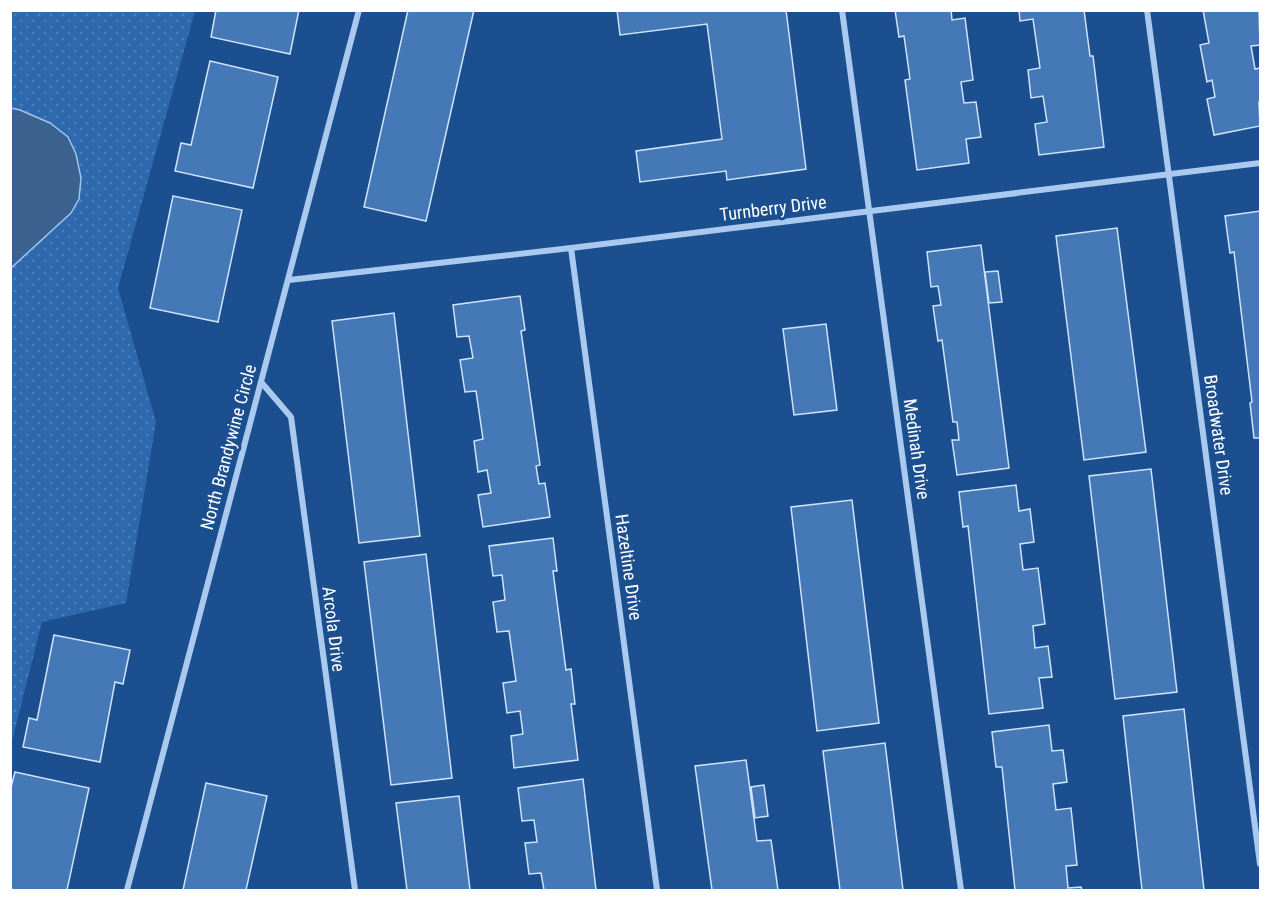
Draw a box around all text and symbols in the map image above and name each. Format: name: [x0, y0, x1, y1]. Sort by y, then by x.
street label: Turnberry Drive: [718, 191, 828, 225]
street label: North Brandywine Circle: [196, 362, 260, 532]
street label: Broadwater Drive: [1200, 373, 1238, 497]
street label: Medinah Drive: [900, 397, 934, 501]
street label: Hazeltine Drive: [611, 513, 647, 621]
street label: Arcola Drive: [318, 585, 350, 673]

